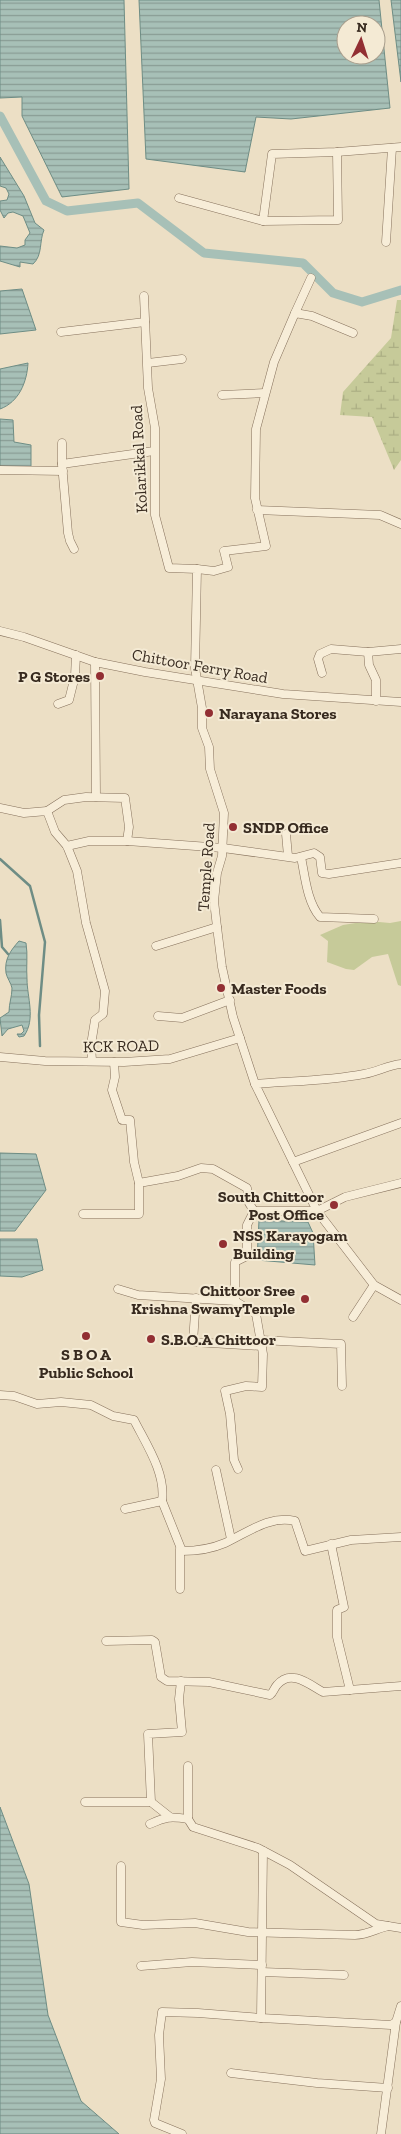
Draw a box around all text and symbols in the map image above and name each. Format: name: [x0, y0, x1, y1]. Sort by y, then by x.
north arrow: [336, 15, 386, 65]
text: N: [356, 19, 368, 36]
street label: Kolarikkal Road: [127, 404, 151, 513]
street label: Chittoor Ferry Road: [131, 645, 270, 687]
place label: P G Stores: [18, 667, 90, 686]
marker: P G Stores: [94, 670, 106, 682]
place label: Narayana Stores: [219, 704, 337, 723]
marker: Narayana Stores: [203, 707, 215, 719]
place label: SNDP Office: [243, 818, 329, 837]
marker: SNDP Office: [227, 821, 239, 833]
street label: Temple Road: [193, 822, 219, 912]
place label: Master Foods: [231, 979, 327, 998]
marker: Master Foods: [215, 982, 227, 994]
street label: KCK ROAD: [83, 1036, 159, 1056]
place label: South Chittoor Post Office: [218, 1187, 324, 1224]
marker: South Chittoor Post Office: [328, 1199, 340, 1211]
place label: NSS Karayogam Building: [233, 1226, 348, 1263]
marker: NSS Karayogam Building: [217, 1238, 229, 1250]
place label: Chittoor Sree Krishna SwamyTemple: [131, 1281, 295, 1318]
marker: Chittoor Sree Krishna SwamyTemple: [299, 1293, 311, 1305]
marker: S B O A Public School: [80, 1330, 92, 1342]
place label: S.B.O.A Chittoor: [161, 1330, 276, 1349]
marker: S.B.O.A Chittoor: [145, 1333, 157, 1345]
place label: S B O A Public School: [39, 1345, 134, 1382]

